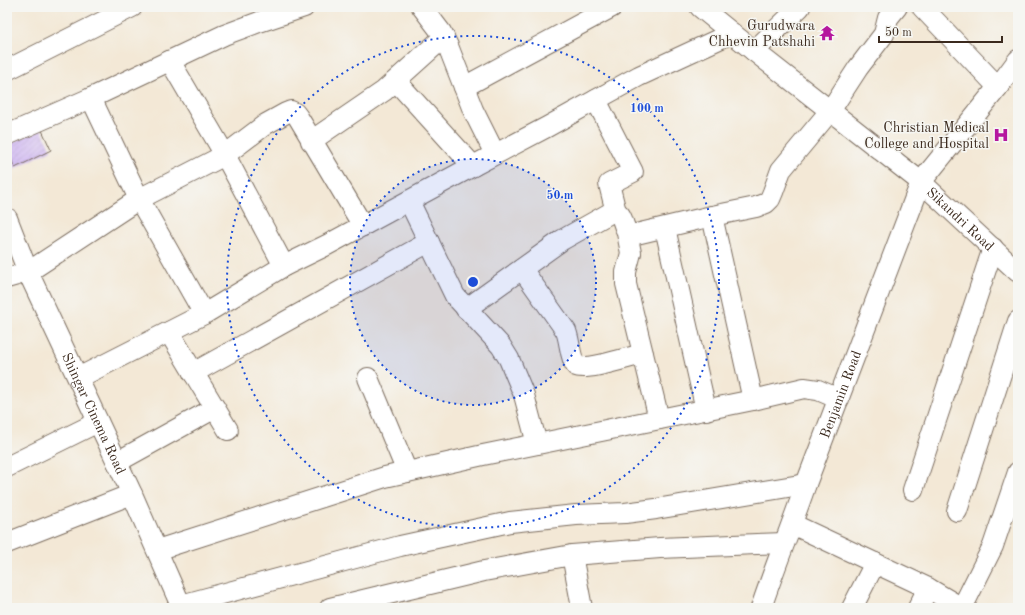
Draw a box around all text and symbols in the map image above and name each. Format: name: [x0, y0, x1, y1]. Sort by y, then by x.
scale bar: [879, 18, 1002, 44]
place label: Gurudwara Chhevin Patshahi: [709, 19, 815, 49]
temple icon: Gurudwara Chhevin Patshahi: [818, 24, 836, 42]
text: 50 m: [885, 26, 912, 39]
text: 100 m: [630, 103, 664, 115]
place label: Christian Medical College and Hospital: [864, 121, 989, 151]
hospital icon: Christian Medical College and Hospital: [992, 126, 1010, 144]
street label: Sikandri Road: [924, 185, 996, 254]
text: 50 m: [547, 189, 574, 202]
centre of rings: [466, 275, 480, 289]
street label: Benjamin Road: [818, 349, 864, 440]
street label: Shingar Cinema Road: [59, 351, 128, 477]

